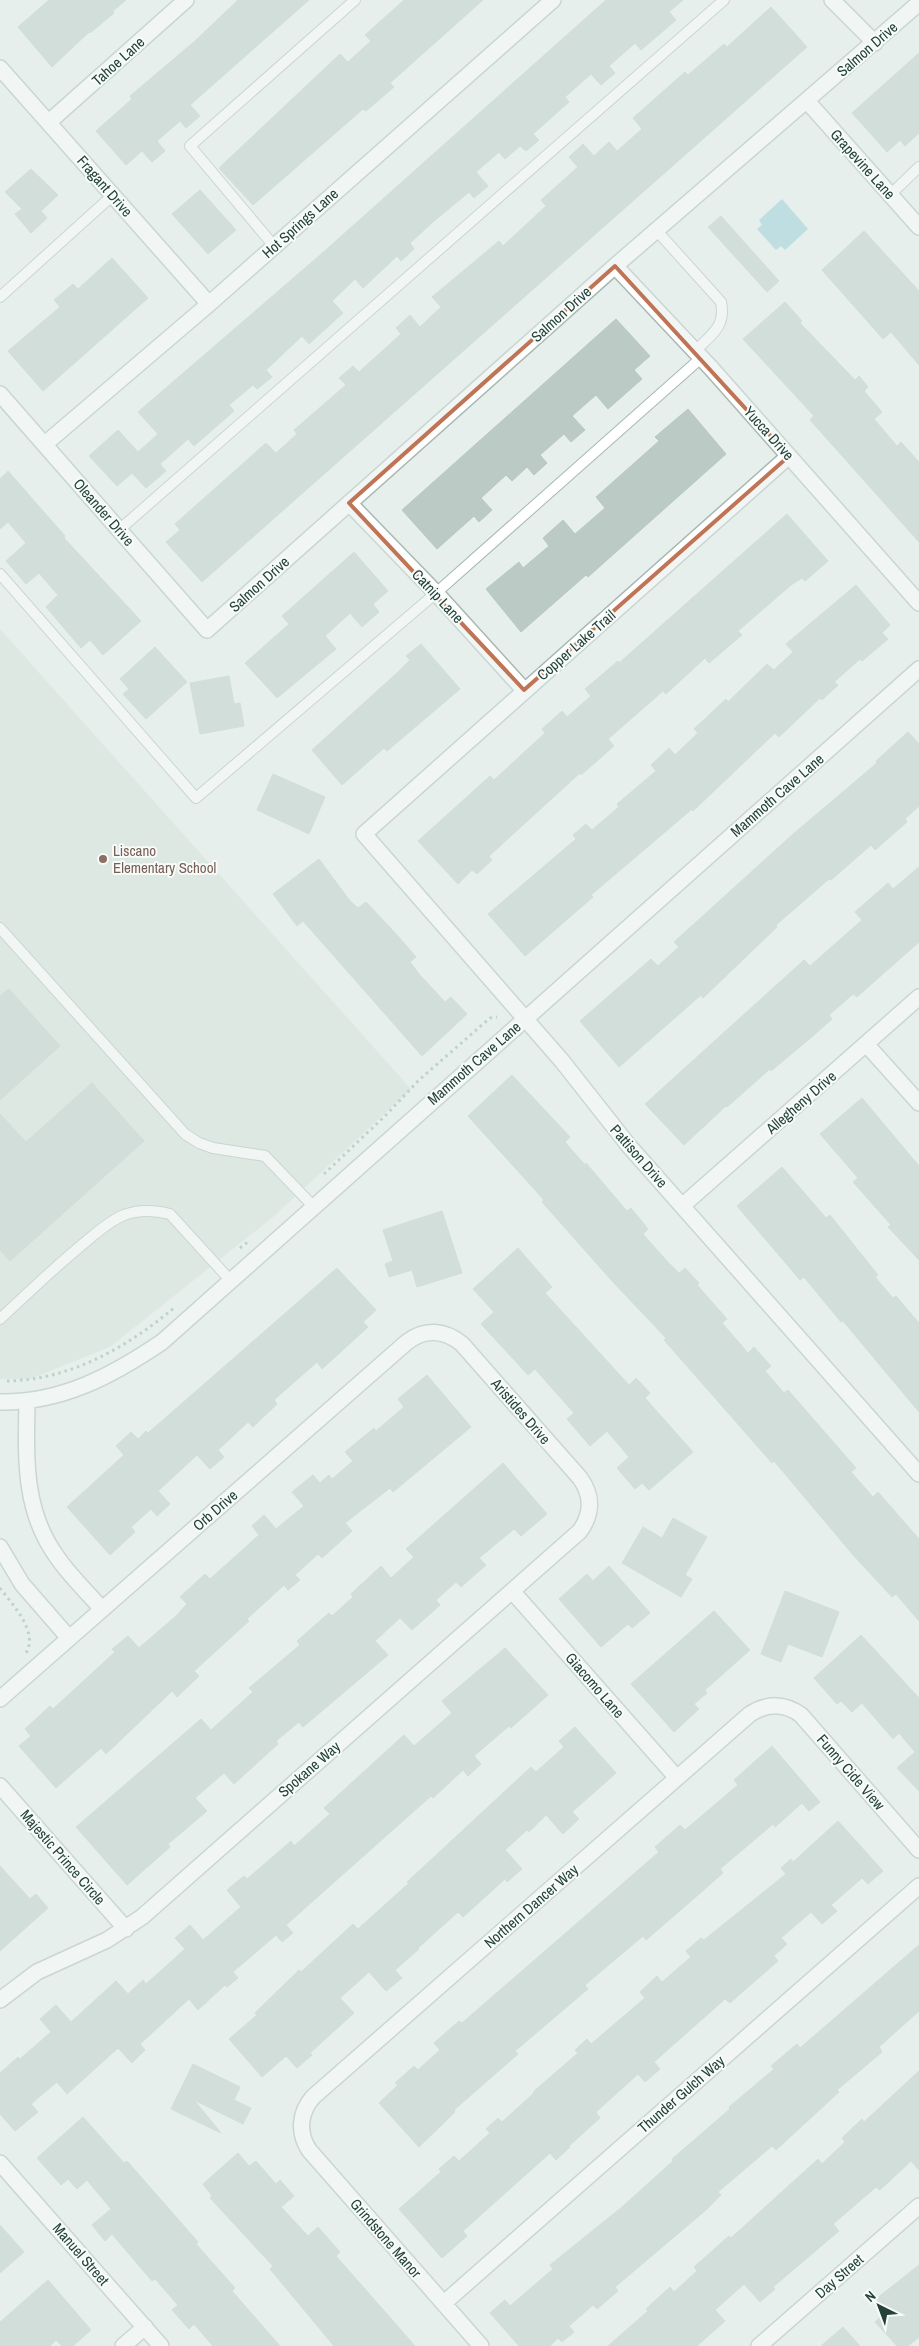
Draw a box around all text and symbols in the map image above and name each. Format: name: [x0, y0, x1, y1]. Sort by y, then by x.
street label: Salmon Drive: [832, 17, 902, 81]
street label: Tahoe Lane: [87, 32, 149, 90]
street label: Grapevine Lane: [826, 124, 900, 204]
street label: Fragant Drive: [72, 151, 138, 221]
street label: Hot Springs Lane: [257, 183, 343, 263]
street label: Salmon Drive: [526, 281, 596, 347]
street label: Yucca Drive: [739, 401, 799, 465]
street label: Oleander Drive: [69, 474, 139, 550]
street label: Salmon Drive: [224, 551, 294, 617]
street label: Catnip Lane: [407, 564, 469, 628]
street label: Copper Lake Trail: [532, 605, 620, 685]
street label: Mammoth Cave Lane: [726, 748, 828, 841]
place label: Liscano Elementary School: [113, 840, 216, 878]
marker: Liscano Elementary School: [97, 853, 109, 865]
street label: Mammoth Cave Lane: [423, 1016, 525, 1109]
street label: Allegheny Drive: [761, 1065, 841, 1139]
street label: Pattison Drive: [606, 1120, 673, 1192]
street label: Aristides Drive: [486, 1373, 556, 1449]
street label: Orb Drive: [188, 1484, 242, 1535]
street label: Giacomo Lane: [561, 1648, 629, 1722]
street label: Funny Cide View: [812, 1730, 890, 1814]
street label: Spokane Way: [273, 1736, 345, 1802]
street label: Majestic Prince Circle: [16, 1805, 110, 1909]
street label: Northern Dancer Way: [479, 1859, 583, 1953]
street label: Thunder Gulch Way: [633, 2050, 730, 2138]
street label: Grindstone Manor: [346, 2194, 426, 2282]
street label: Manuel Street: [48, 2218, 114, 2290]
street label: Day Street: [810, 2249, 868, 2303]
north arrow: [854, 2281, 904, 2331]
text: N: [861, 2287, 879, 2306]

